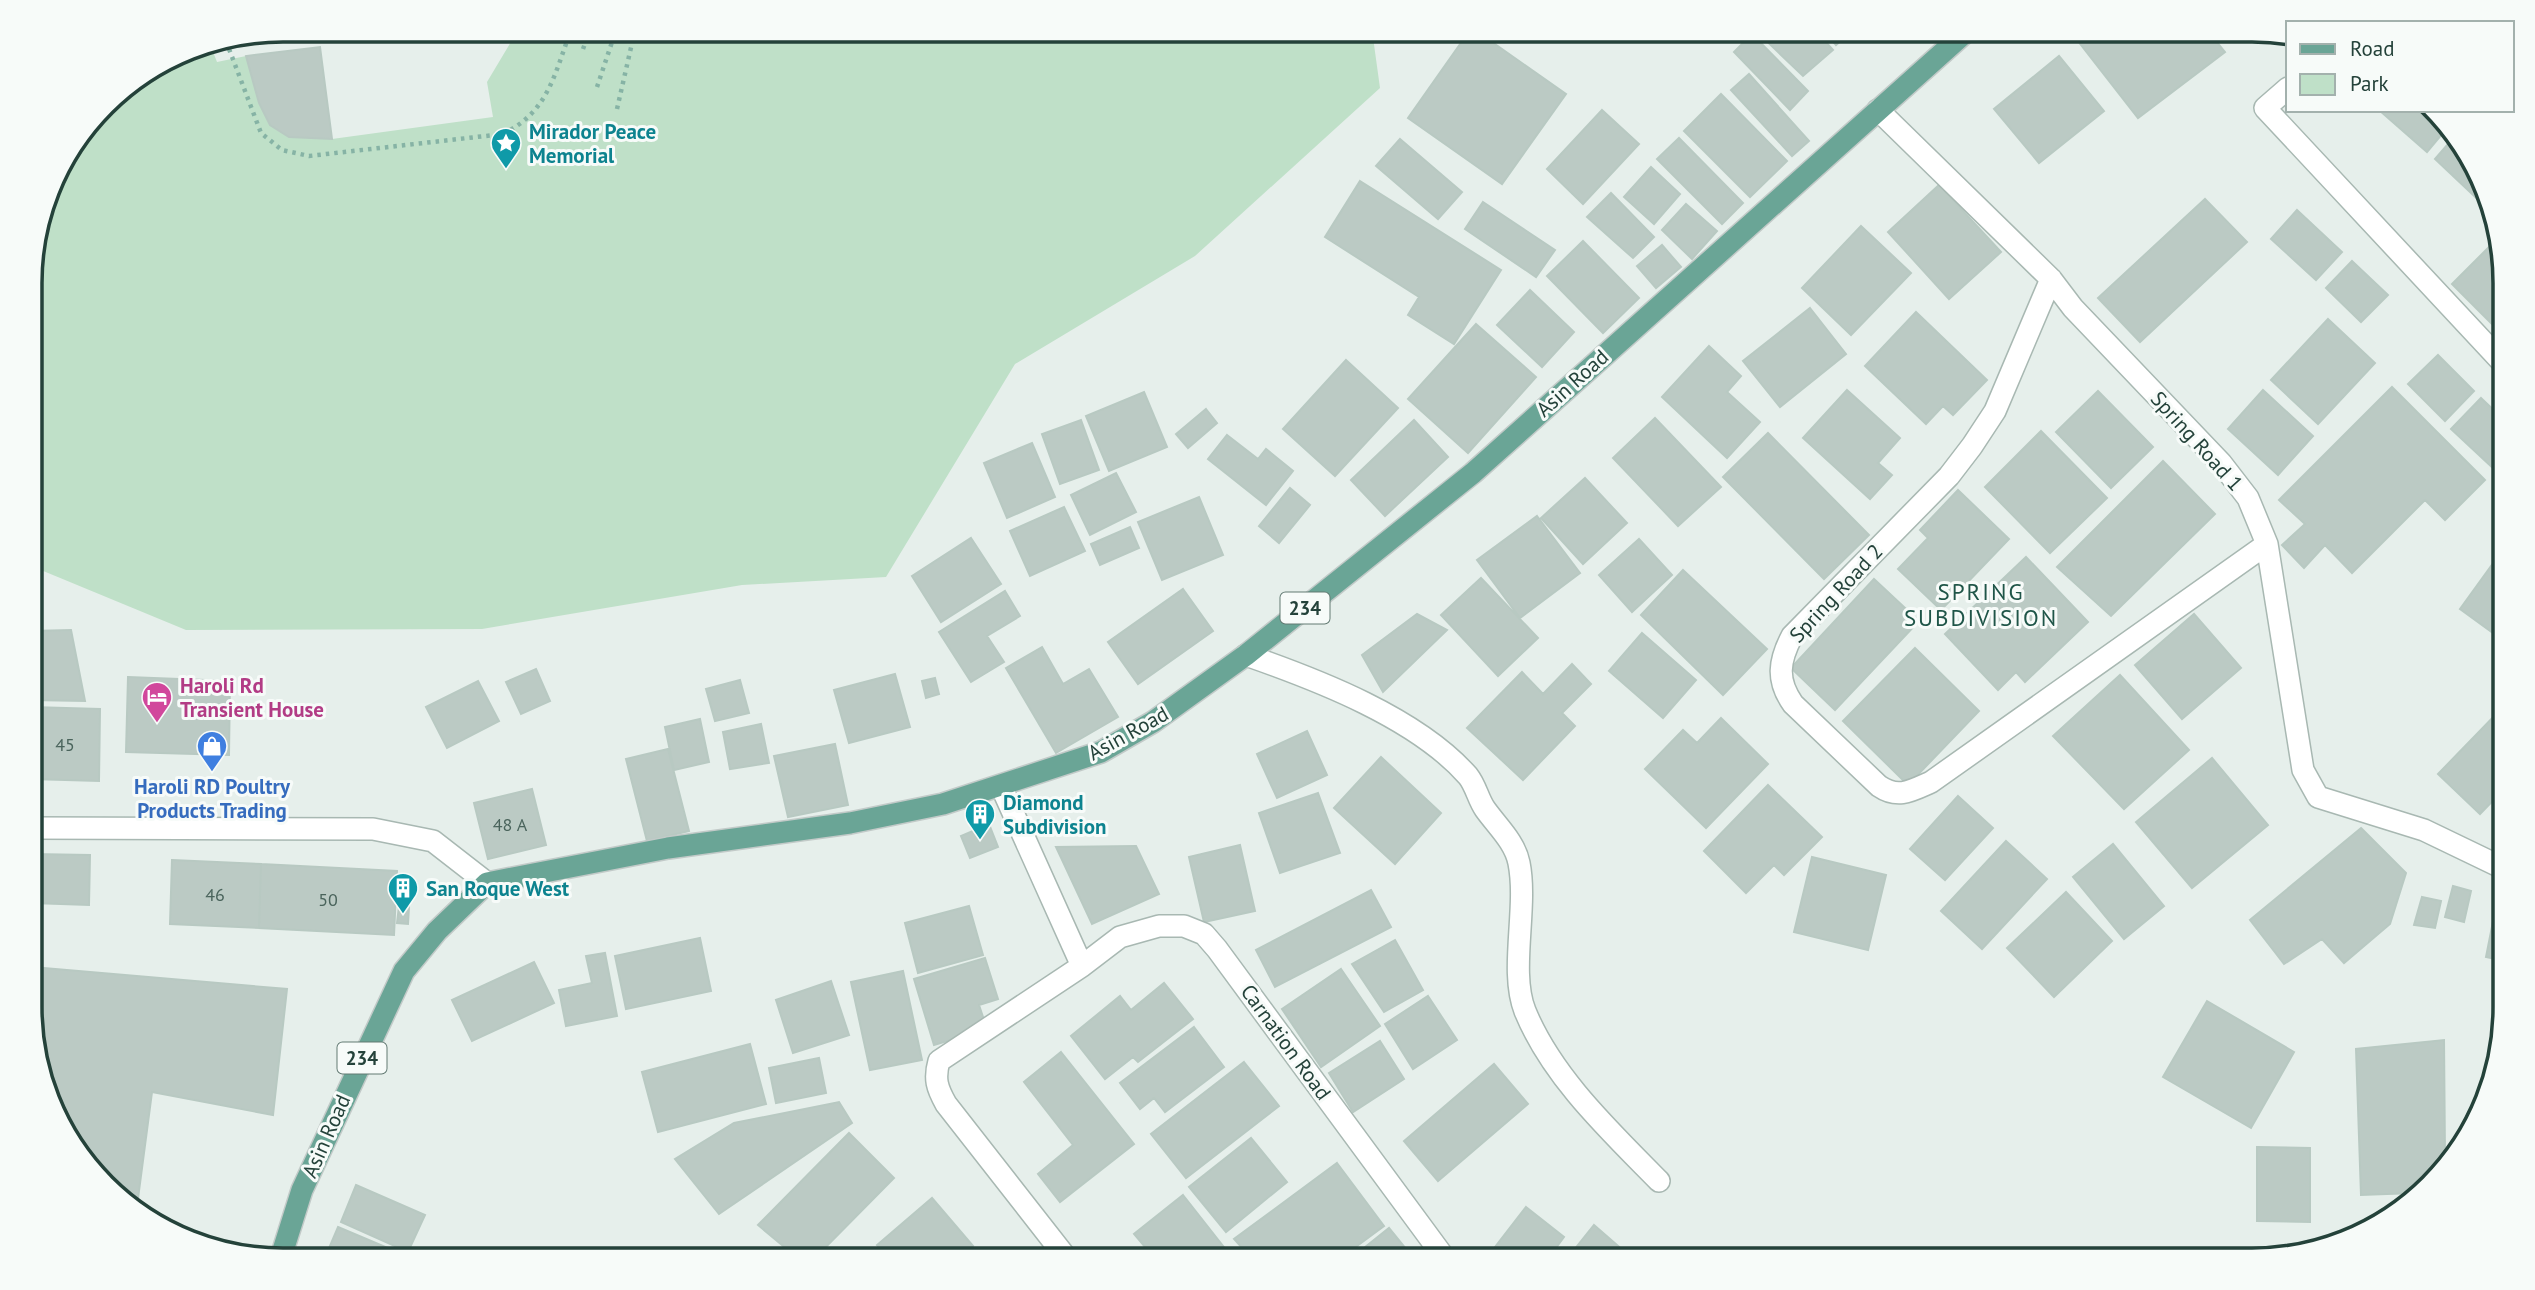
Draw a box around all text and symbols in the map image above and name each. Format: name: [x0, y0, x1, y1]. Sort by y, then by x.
legend: [2286, 21, 2514, 112]
text: Road: [2350, 35, 2394, 62]
text: Park: [2350, 70, 2389, 97]
place label: Mirador Peace Memorial: [529, 118, 656, 169]
place icon: Mirador Peace Memorial: [489, 126, 523, 170]
street label: Asin Road: [1530, 343, 1614, 423]
street label: Spring Road 1: [2145, 385, 2249, 497]
street label: Spring Road 2: [1783, 538, 1889, 648]
district label: SPRING SUBDIVISION: [1904, 577, 2058, 632]
road number: 234: [1280, 593, 1330, 624]
place label: Haroli Rd Transient House: [180, 672, 324, 723]
hotel icon: Haroli Rd Transient House: [140, 680, 174, 724]
street label: Asin Road: [1083, 700, 1173, 766]
shop icon: Haroli RD Poultry Products Trading: [195, 729, 229, 773]
house number: 45: [55, 733, 75, 756]
place label: Haroli RD Poultry Products Trading: [134, 773, 291, 824]
place label: Diamond Subdivision: [1003, 789, 1107, 840]
building icon: Diamond Subdivision: [963, 797, 997, 841]
house number: 48 A: [493, 813, 528, 836]
building icon: San Roque West: [386, 871, 420, 915]
place label: San Roque West: [426, 875, 570, 902]
house number: 46: [205, 883, 225, 906]
house number: 50: [318, 888, 338, 911]
street label: Carnation Road: [1235, 979, 1337, 1105]
road number: 234: [338, 1042, 386, 1074]
street label: Asin Road: [296, 1090, 356, 1182]

